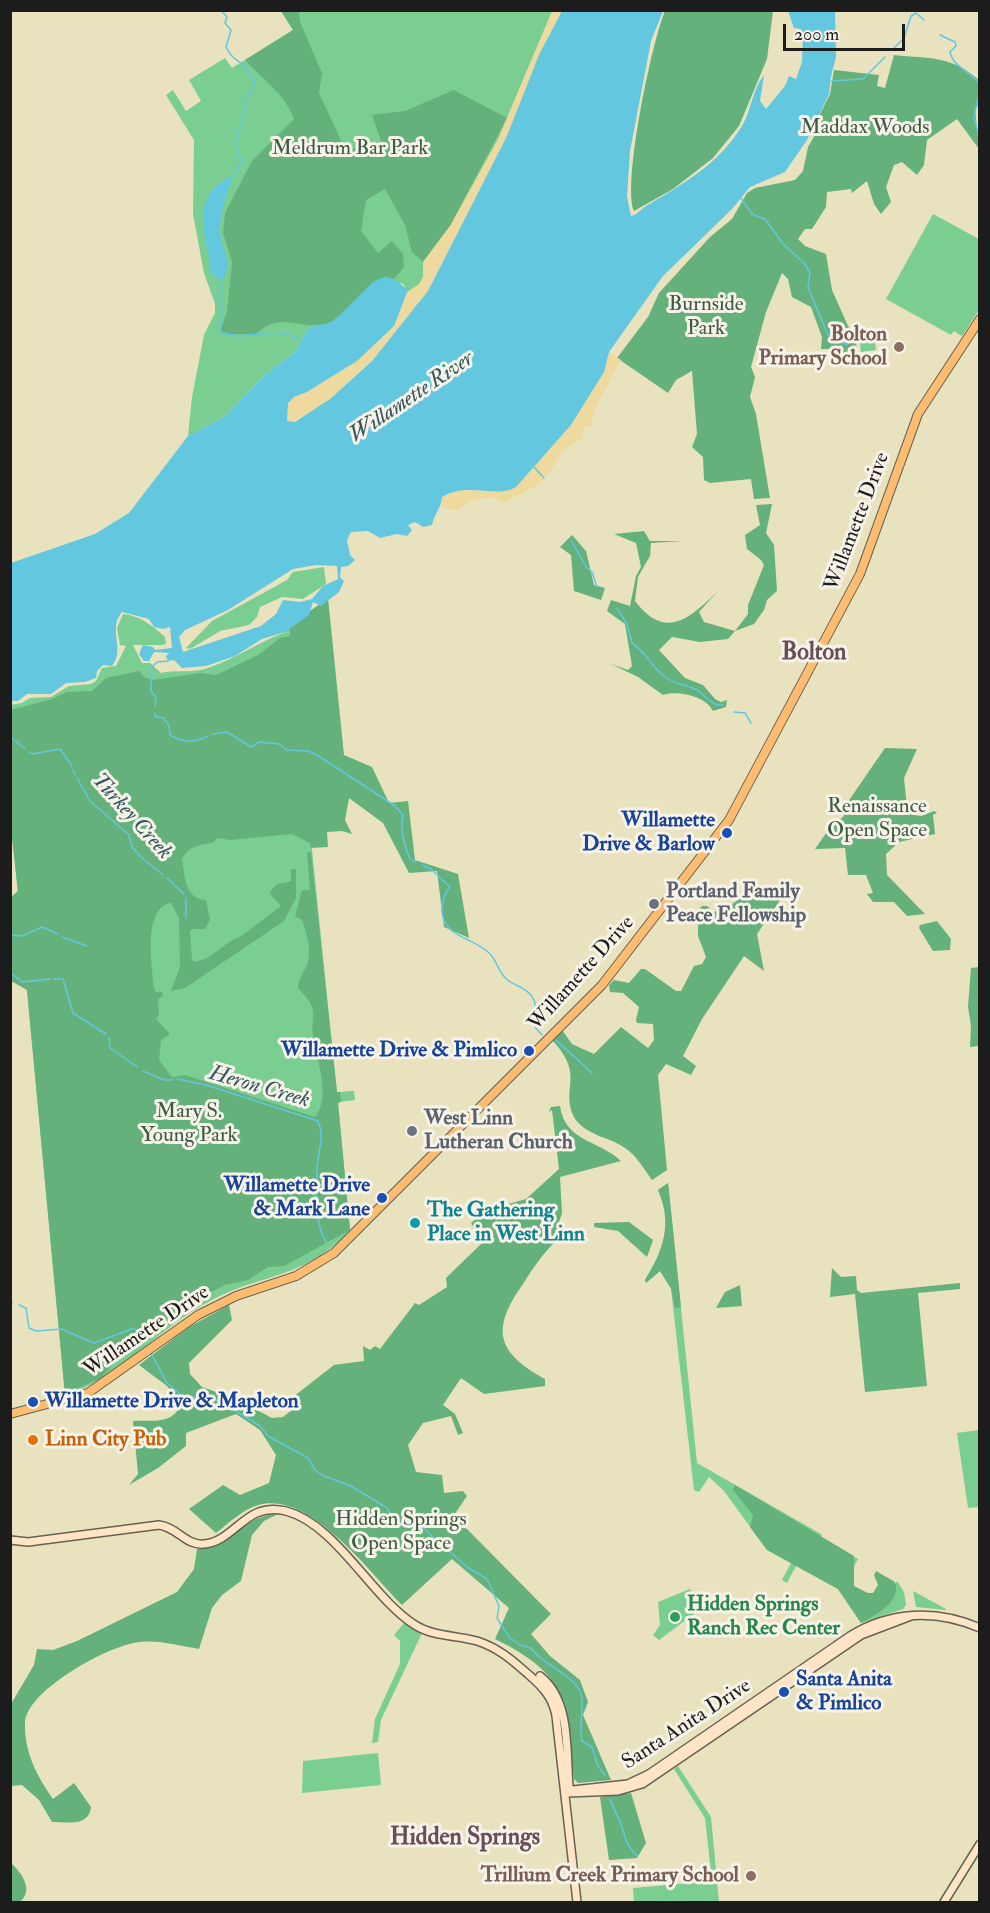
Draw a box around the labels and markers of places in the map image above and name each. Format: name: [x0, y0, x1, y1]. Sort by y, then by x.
place label: Bolton Primary School: [758, 322, 887, 372]
marker: Bolton Primary School: [892, 340, 906, 354]
place label: Willamette Drive & Barlow: [582, 808, 715, 858]
marker: Willamette Drive & Barlow: [720, 826, 734, 840]
place label: Portland Family Peace Fellowship: [666, 879, 806, 929]
marker: Portland Family Peace Fellowship: [647, 897, 661, 911]
place label: Willamette Drive & Pimlico: [281, 1038, 517, 1064]
marker: Willamette Drive & Pimlico: [522, 1044, 536, 1058]
place label: West Linn Lutheran Church: [424, 1106, 573, 1156]
marker: West Linn Lutheran Church: [405, 1124, 419, 1138]
place label: Willamette Drive & Mark Lane: [224, 1173, 370, 1223]
marker: Willamette Drive & Mark Lane: [375, 1191, 389, 1205]
place label: The Gathering Place in West Linn: [427, 1198, 585, 1248]
marker: The Gathering Place in West Linn: [408, 1216, 422, 1230]
place label: Willamette Drive & Mapleton: [45, 1389, 299, 1415]
marker: Willamette Drive & Mapleton: [26, 1395, 40, 1409]
place label: Linn City Pub: [45, 1427, 166, 1453]
marker: Linn City Pub: [26, 1433, 40, 1447]
place label: Hidden Springs Ranch Rec Center: [687, 1592, 840, 1642]
marker: Hidden Springs Ranch Rec Center: [668, 1610, 682, 1624]
place label: Santa Anita & Pimlico: [796, 1667, 892, 1717]
marker: Santa Anita & Pimlico: [777, 1685, 791, 1699]
place label: Trillium Creek Primary School: [481, 1863, 739, 1889]
marker: Trillium Creek Primary School: [744, 1869, 758, 1883]

